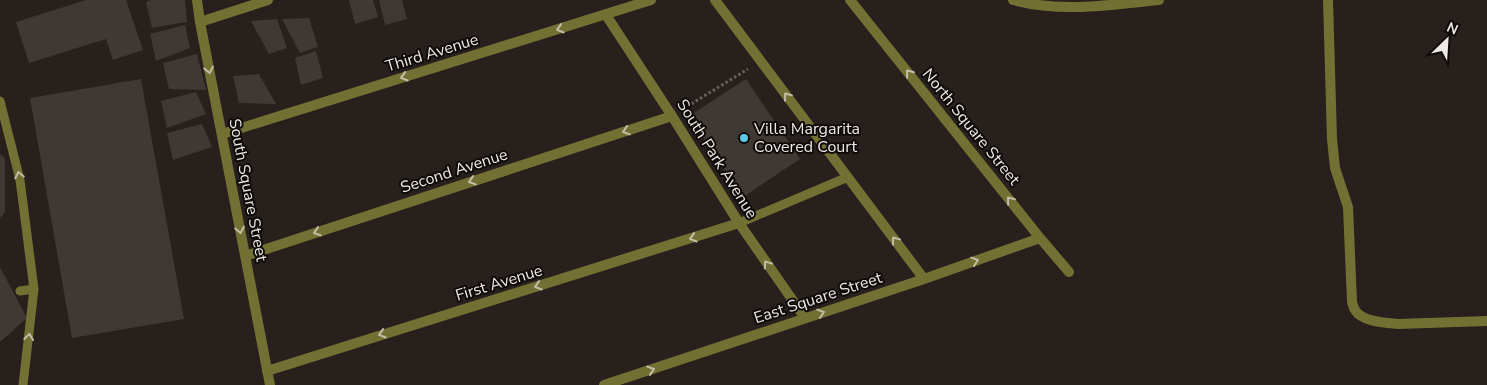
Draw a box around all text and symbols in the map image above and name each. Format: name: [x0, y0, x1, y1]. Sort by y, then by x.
north arrow: [1422, 15, 1472, 65]
text: N: [1444, 18, 1461, 39]
one-way arrow: [556, 24, 564, 34]
street label: Third Avenue: [383, 28, 481, 78]
street label: North Square Street: [917, 64, 1025, 190]
one-way arrow: [204, 66, 214, 75]
one-way arrow: [906, 70, 914, 79]
one-way arrow: [401, 72, 409, 82]
one-way arrow: [784, 92, 793, 102]
street label: South Park Avenue: [671, 95, 763, 223]
street label: South Square Street: [223, 117, 273, 264]
place label: Villa Margarita Covered Court: [753, 118, 860, 158]
one-way arrow: [622, 125, 631, 135]
marker: Villa Margarita Covered Court: [738, 132, 750, 144]
street label: Second Avenue: [398, 143, 510, 199]
one-way arrow: [14, 171, 25, 180]
one-way arrow: [468, 176, 476, 186]
one-way arrow: [1007, 197, 1015, 206]
one-way arrow: [234, 225, 245, 234]
one-way arrow: [313, 226, 322, 236]
one-way arrow: [689, 232, 697, 242]
one-way arrow: [892, 236, 901, 246]
one-way arrow: [971, 257, 979, 267]
street label: First Avenue: [453, 259, 545, 307]
one-way arrow: [764, 260, 773, 270]
street label: East Square Street: [751, 267, 885, 329]
one-way arrow: [534, 281, 542, 291]
one-way arrow: [817, 309, 825, 319]
one-way arrow: [379, 329, 387, 339]
one-way arrow: [23, 332, 34, 340]
one-way arrow: [646, 365, 654, 375]

